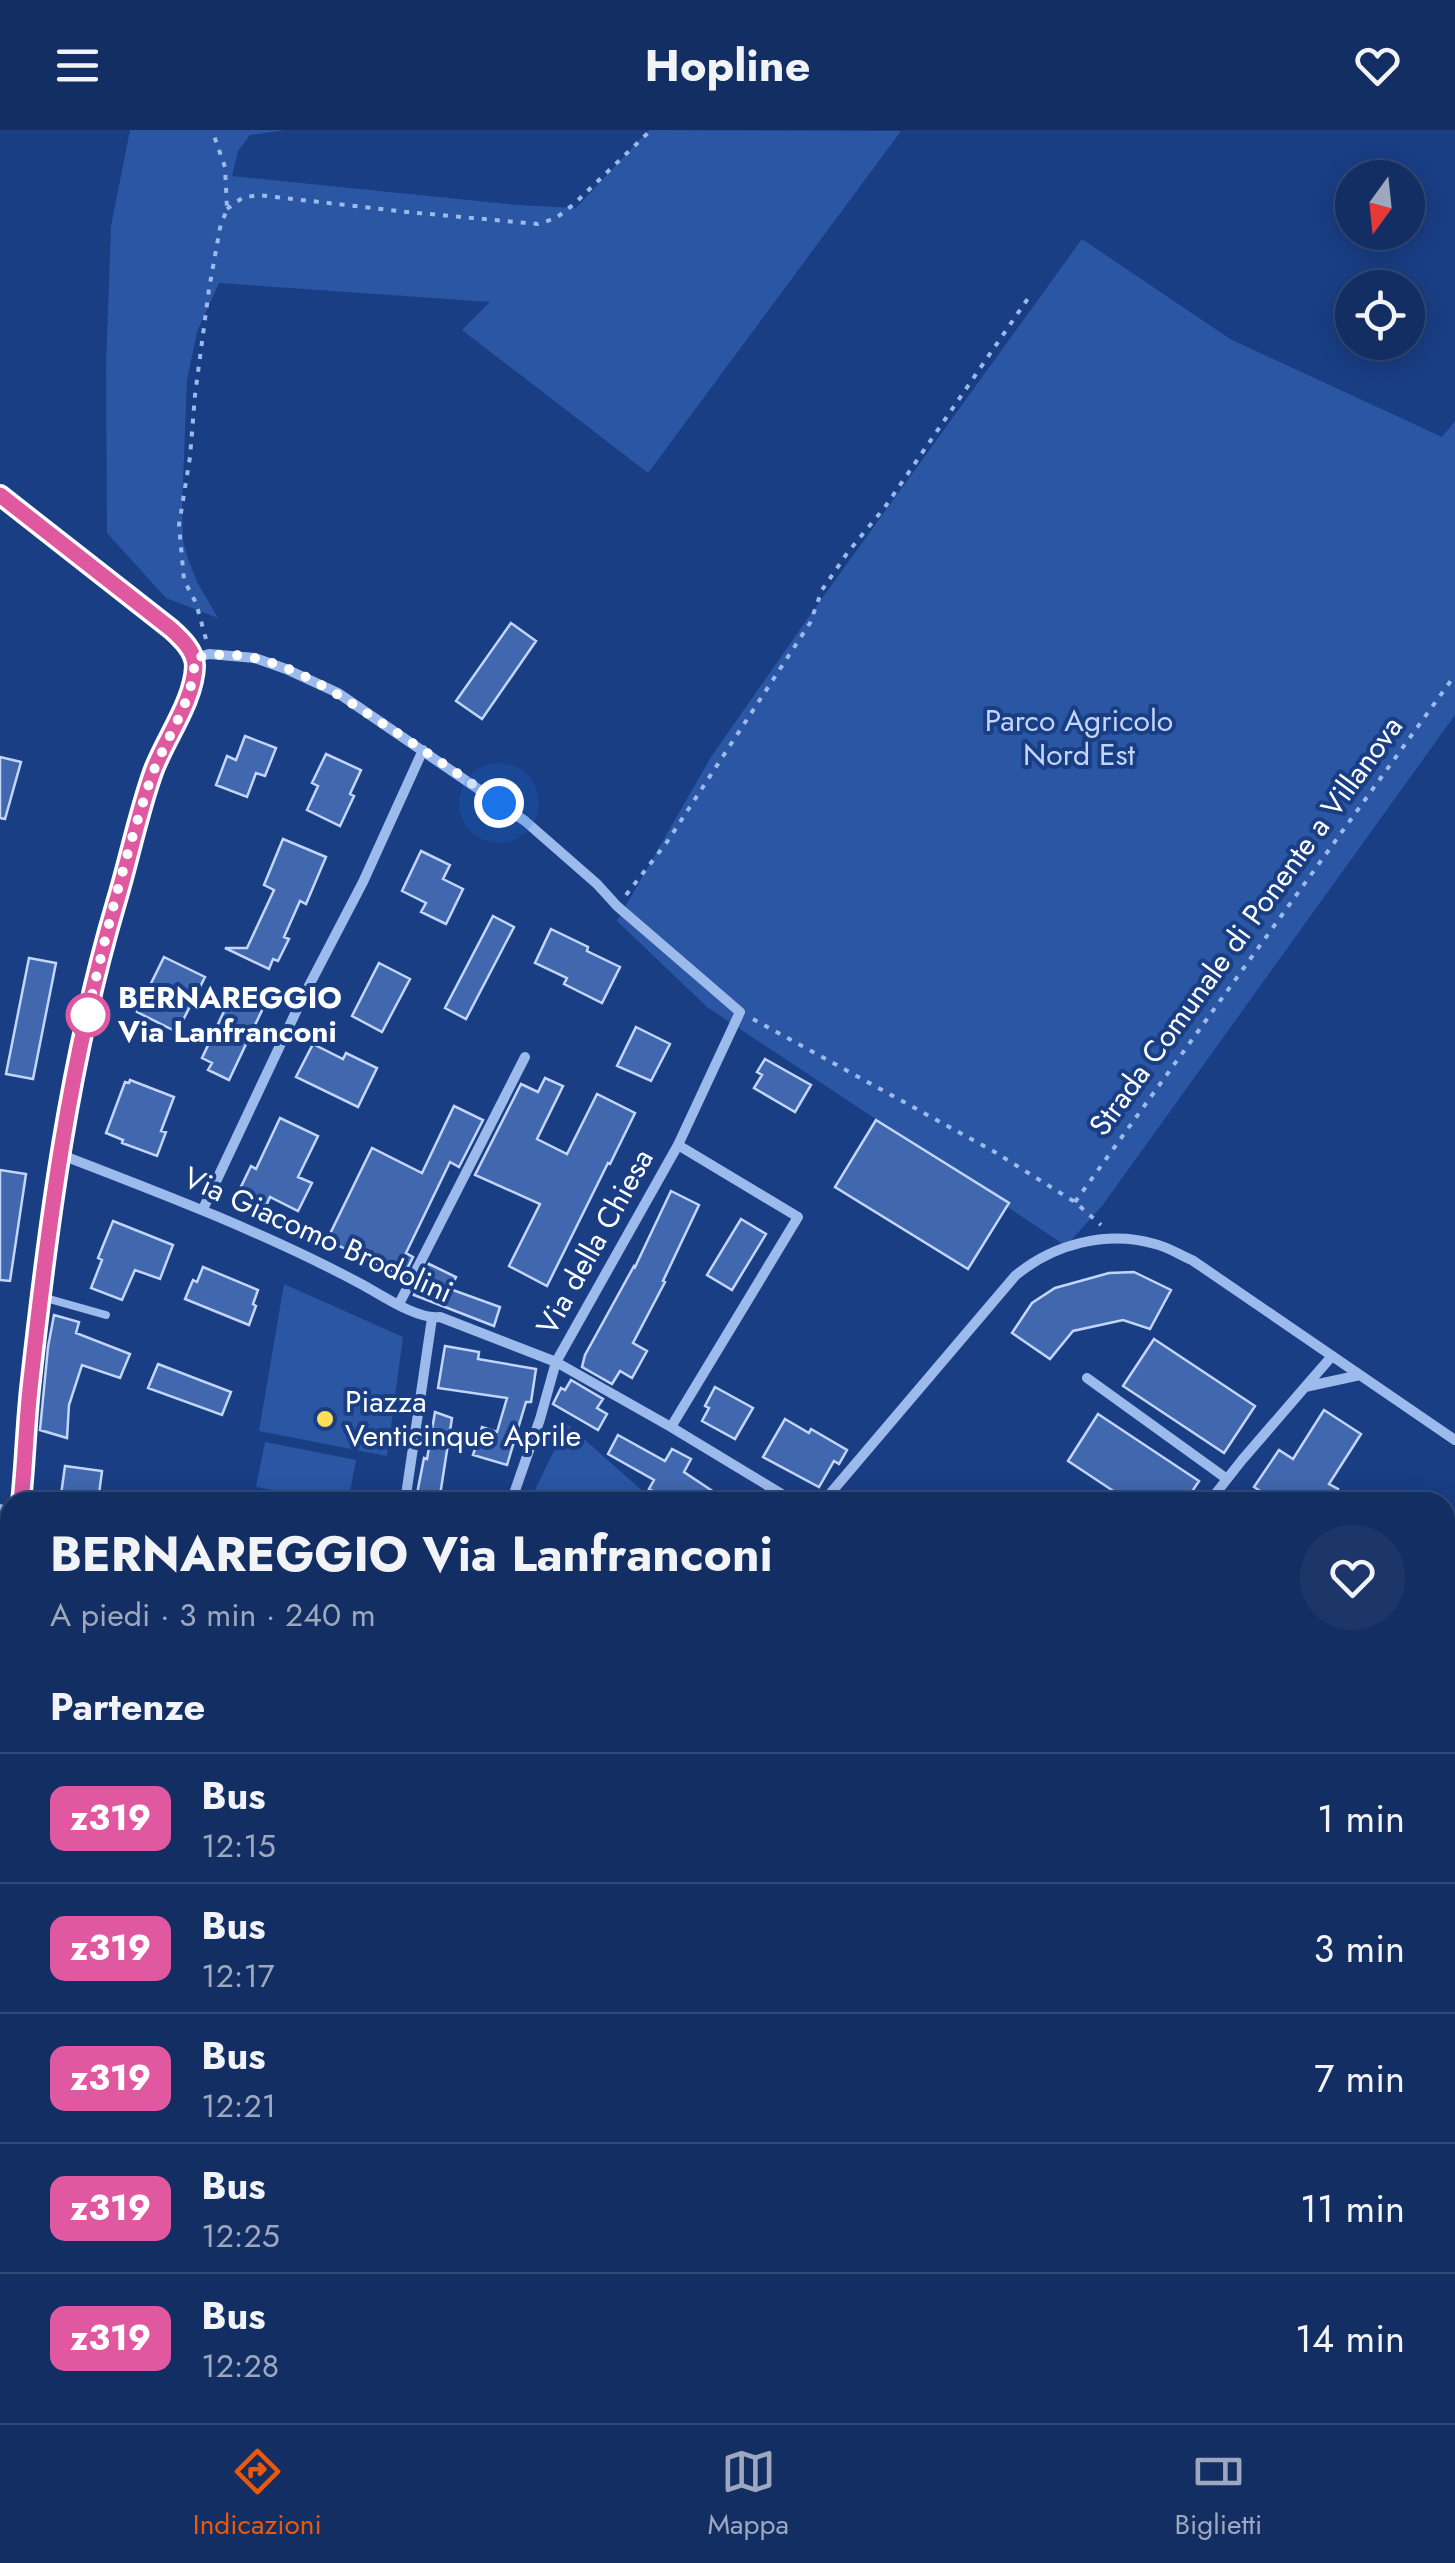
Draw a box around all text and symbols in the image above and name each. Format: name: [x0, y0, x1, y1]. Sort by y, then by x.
text: Hopline: [645, 33, 810, 98]
icon: menu: [50, 38, 105, 93]
icon: heart: [1350, 38, 1405, 93]
north arrow: [1335, 160, 1425, 250]
map controls: [1335, 160, 1425, 360]
button: locate: [1335, 270, 1425, 360]
park label: Parco Agricolo Nord Est: [985, 699, 1173, 776]
street label: Strada Comunale di Ponente a Villanova: [1078, 707, 1413, 1144]
your location: [474, 778, 524, 828]
place label: BERNAREGGIO Via Lanfranconi: [117, 976, 342, 1053]
marker: BERNAREGGIO Via Lanfranconi: [67, 994, 109, 1036]
street label: Via della Chiesa: [526, 1141, 664, 1343]
street label: Via Giacomo Brodolini: [177, 1156, 460, 1313]
place label: Piazza Venticinque Aprile: [345, 1380, 581, 1457]
marker: Piazza Venticinque Aprile: [314, 1408, 336, 1430]
text: BERNAREGGIO Via Lanfranconi: [50, 1520, 773, 1589]
button: heart: [1300, 1525, 1405, 1630]
text: A piedi · 3 min · 240 m: [50, 1592, 376, 1638]
text: Partenze: [50, 1679, 205, 1734]
text: Bus: [201, 1768, 266, 1823]
text: 1 min: [1317, 1791, 1405, 1846]
text: z319: [70, 1793, 151, 1843]
text: 12:15: [201, 1823, 276, 1869]
text: Bus: [201, 1898, 266, 1953]
text: 3 min: [1313, 1921, 1405, 1976]
text: z319: [70, 1923, 151, 1973]
text: 12:17: [201, 1953, 275, 1999]
text: Bus: [201, 2028, 266, 2083]
text: 7 min: [1314, 2051, 1405, 2106]
text: z319: [70, 2053, 151, 2103]
text: 12:21: [201, 2083, 276, 2129]
text: Bus: [201, 2158, 266, 2213]
text: 11 min: [1300, 2181, 1405, 2236]
text: z319: [70, 2183, 151, 2233]
text: 12:25: [201, 2213, 280, 2259]
text: Bus: [201, 2288, 266, 2343]
text: 14 min: [1295, 2311, 1405, 2366]
text: z319: [70, 2313, 151, 2363]
text: 12:28: [201, 2343, 279, 2389]
tab: Indicazioni: [193, 2444, 322, 2545]
tab: Mappa: [707, 2444, 789, 2545]
tab: Biglietti: [1174, 2444, 1262, 2545]

